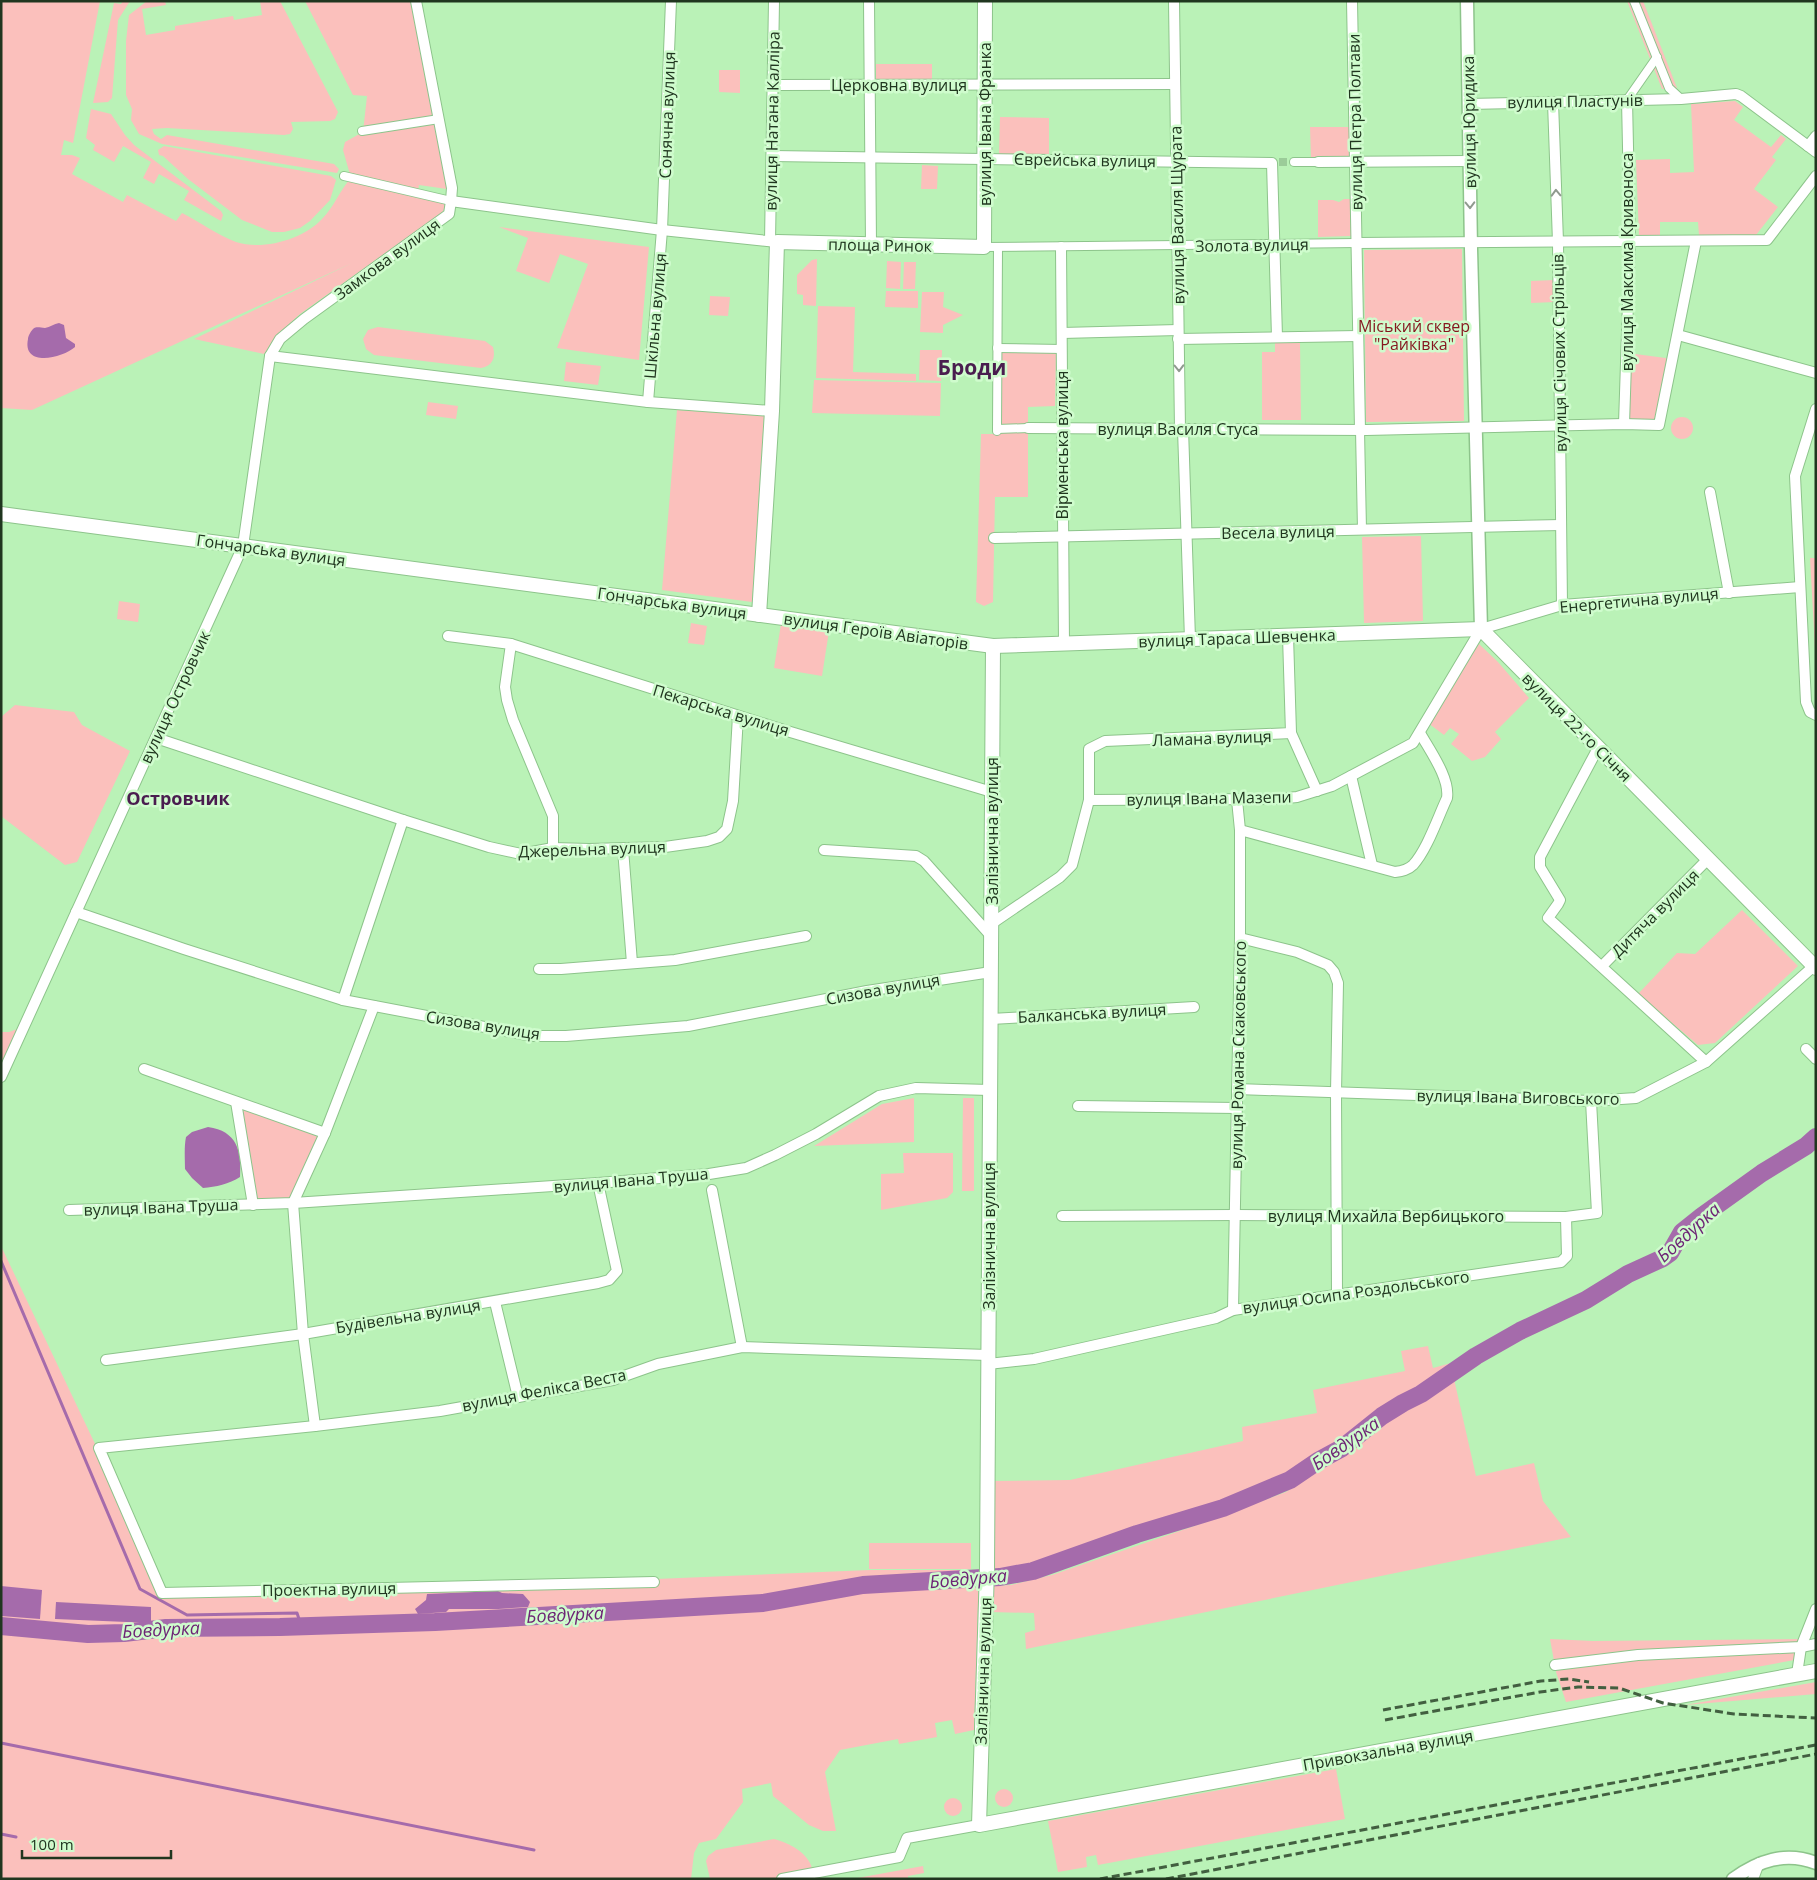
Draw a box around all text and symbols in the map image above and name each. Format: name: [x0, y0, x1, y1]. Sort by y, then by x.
street label: вулиця Натана Калліра: [759, 31, 785, 211]
street label: вулиця Петра Полтави: [1342, 33, 1368, 211]
street label: вулиця Івана Франка: [974, 42, 996, 206]
street label: Сонячна вулиця: [654, 51, 680, 179]
street label: вулиця Юридика: [1457, 55, 1481, 189]
street label: Церковна вулиця: [831, 74, 967, 96]
street label: вулиця Пластунів: [1507, 89, 1643, 113]
street label: вулиця Василя Щурата: [1164, 126, 1190, 304]
street label: Єврейська вулиця: [1014, 148, 1156, 172]
street label: вулиця Максима Кривоноса: [1616, 153, 1638, 371]
one-way arrow: [1551, 189, 1562, 197]
one-way arrow: [1465, 202, 1475, 209]
street label: Замкова вулиця: [330, 213, 444, 305]
street label: площа Ринок: [828, 233, 933, 257]
street label: Золота вулиця: [1195, 233, 1309, 257]
street label: Шкільна вулиця: [639, 252, 671, 380]
street label: вулиця Січових Стрільців: [1546, 254, 1572, 452]
park label: Міський сквер "Райківка": [1358, 315, 1470, 355]
district label: Броди: [938, 353, 1006, 381]
one-way arrow: [1174, 364, 1184, 372]
street label: Вірменська вулиця: [1051, 371, 1073, 519]
street label: вулиця Василя Стуса: [1098, 418, 1258, 440]
street label: Весела вулиця: [1221, 520, 1335, 544]
street label: Гончарська вулиця: [195, 529, 347, 571]
street label: Гончарська вулиця: [596, 582, 748, 624]
street label: Енергетична вулиця: [1559, 582, 1719, 618]
street label: вулиця Героїв Авіаторів: [782, 607, 970, 655]
street label: вулиця Тараса Шевченка: [1138, 624, 1336, 652]
street label: вулиця Островчик: [135, 626, 216, 767]
street label: вулиця 22-го Січня: [1517, 667, 1637, 787]
street label: Пекарська вулиця: [650, 679, 792, 741]
street label: Ламана вулиця: [1152, 725, 1272, 751]
street label: Залізнична вулиця: [981, 757, 1003, 905]
district label: Островчик: [126, 786, 231, 810]
street label: вулиця Івана Мазепи: [1126, 786, 1292, 810]
street label: Джерельна вулиця: [518, 835, 666, 863]
street label: Дитяча вулиця: [1606, 864, 1704, 962]
street label: вулиця Романа Скаковського: [1225, 941, 1251, 1169]
street label: Сизова вулиця: [824, 968, 942, 1010]
street label: Балканська вулиця: [1017, 998, 1167, 1028]
street label: Сизова вулиця: [424, 1005, 542, 1045]
street label: вулиця Івана Виговського: [1416, 1084, 1620, 1110]
street label: вулиця Івана Труша: [553, 1162, 709, 1198]
street label: Залізнична вулиця: [978, 1162, 1000, 1310]
street label: вулиця Івана Труша: [83, 1193, 239, 1221]
water label: Бовдурка: [1651, 1197, 1725, 1267]
street label: вулиця Михайла Вербицького: [1268, 1205, 1504, 1227]
street label: вулиця Осипа Роздольського: [1241, 1265, 1471, 1319]
street label: Будівельна вулиця: [334, 1294, 482, 1338]
street label: вулиця Фелікса Веста: [460, 1363, 628, 1417]
water label: Бовдурка: [1306, 1411, 1384, 1475]
water label: Бовдурка: [928, 1563, 1008, 1593]
street label: Проектна вулиця: [262, 1577, 396, 1601]
street label: Залізнична вулиця: [969, 1597, 997, 1745]
water label: Бовдурка: [526, 1600, 604, 1628]
water label: Бовдурка: [122, 1615, 200, 1643]
street label: Привокзальна вулиця: [1301, 1724, 1475, 1776]
scale bar: [22, 1828, 171, 1860]
text: 100 m: [30, 1834, 74, 1854]

